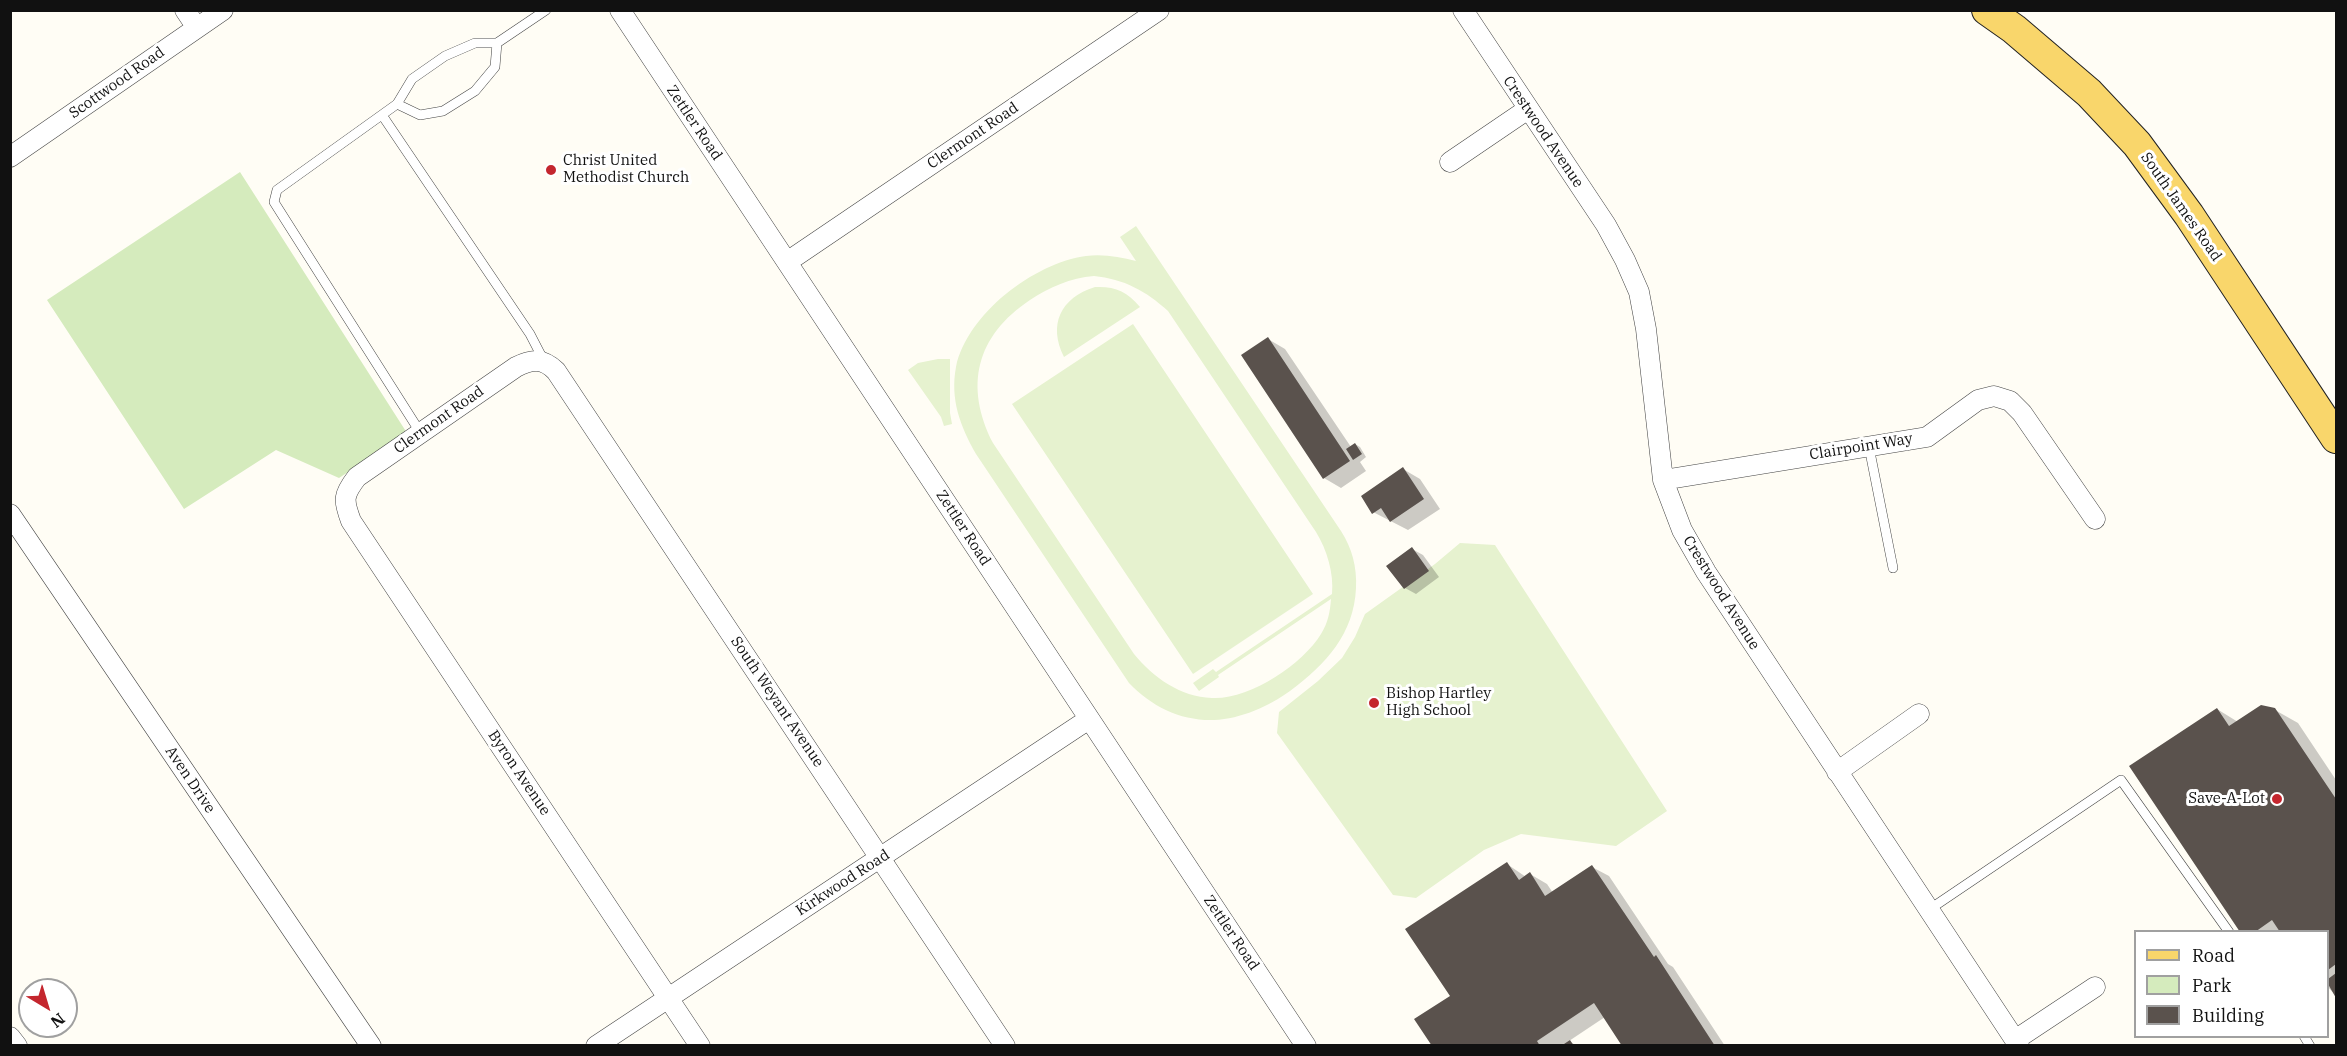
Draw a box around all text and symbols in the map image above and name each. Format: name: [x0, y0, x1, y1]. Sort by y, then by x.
street label: Scottwood Road: [66, 43, 168, 123]
street label: Crestwood Avenue: [1499, 73, 1587, 191]
street label: Zettler Road: [662, 82, 726, 164]
street label: Clermont Road: [924, 99, 1022, 173]
street label: South James Road: [2137, 149, 2225, 265]
place label: Christ United Methodist Church: [563, 152, 689, 187]
marker: Christ United Methodist Church: [544, 163, 558, 177]
street label: Clermont Road: [391, 382, 487, 458]
street label: Clairpoint Way: [1808, 430, 1914, 464]
street label: Zettler Road: [932, 487, 994, 569]
street label: Crestwood Avenue: [1679, 533, 1763, 653]
street label: South Weyant Avenue: [727, 633, 827, 771]
place label: Bishop Hartley High School: [1386, 685, 1491, 720]
marker: Bishop Hartley High School: [1367, 696, 1381, 710]
street label: Byron Avenue: [484, 727, 554, 819]
street label: Aven Drive: [161, 743, 219, 817]
place label: Save-A-Lot: [2188, 790, 2265, 808]
marker: Save-A-Lot: [2270, 792, 2284, 806]
street label: Kirkwood Road: [793, 846, 893, 920]
street label: Zettler Road: [1199, 892, 1263, 974]
legend: [2134, 930, 2329, 1038]
text: Road: [2192, 944, 2235, 967]
text: Park: [2192, 974, 2231, 997]
north arrow: [18, 978, 78, 1038]
text: Building: [2192, 1004, 2264, 1027]
text: N: [47, 1009, 69, 1032]

